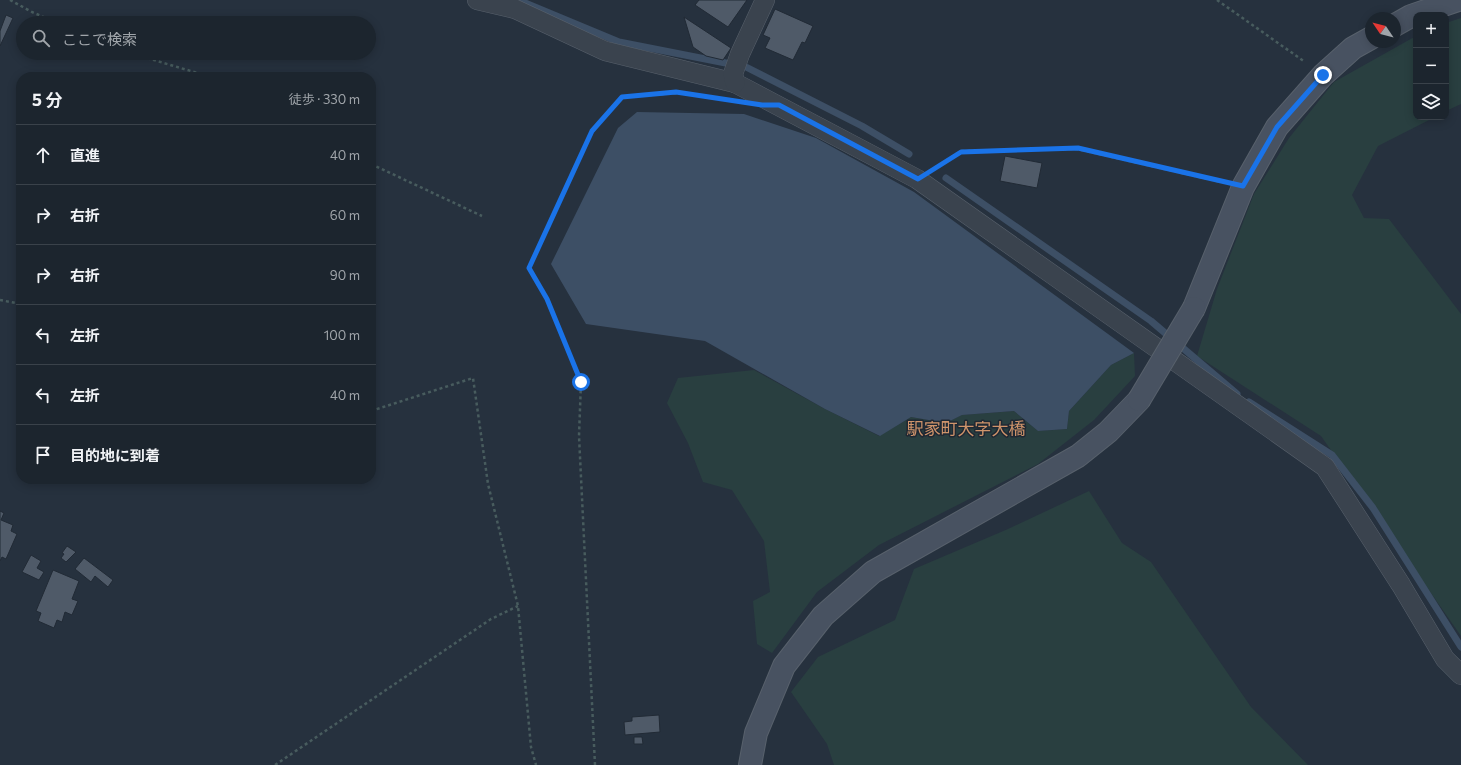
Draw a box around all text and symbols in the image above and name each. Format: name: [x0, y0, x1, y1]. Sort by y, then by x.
north arrow: [1365, 12, 1401, 48]
map controls: [1413, 12, 1449, 120]
button: +: [1413, 12, 1449, 48]
search box: [16, 16, 376, 60]
icon: search: [30, 27, 52, 49]
text: ここで検索: [62, 30, 137, 48]
button: −: [1413, 48, 1449, 84]
route end: [1314, 66, 1332, 84]
button: layers: [1413, 84, 1449, 120]
text: 5 分: [32, 89, 62, 110]
text: 徒歩 · 330 m: [289, 91, 360, 107]
icon: ahead: [32, 144, 54, 166]
text: 直進: [70, 146, 100, 164]
text: 40 m: [330, 147, 360, 163]
icon: right: [32, 204, 54, 226]
text: 右折: [70, 206, 100, 224]
text: 60 m: [330, 207, 360, 223]
icon: right: [32, 264, 54, 286]
text: 右折: [70, 266, 100, 284]
text: 90 m: [330, 267, 360, 283]
icon: left: [32, 324, 54, 346]
text: 左折: [70, 326, 100, 344]
text: 100 m: [324, 327, 360, 343]
route start: [572, 373, 590, 391]
icon: left: [32, 384, 54, 406]
text: 左折: [70, 386, 100, 404]
text: 40 m: [330, 387, 360, 403]
district label: 駅家町大字大橋: [907, 418, 1026, 439]
icon: arrive: [32, 444, 54, 466]
text: 目的地に到着: [70, 446, 160, 464]

